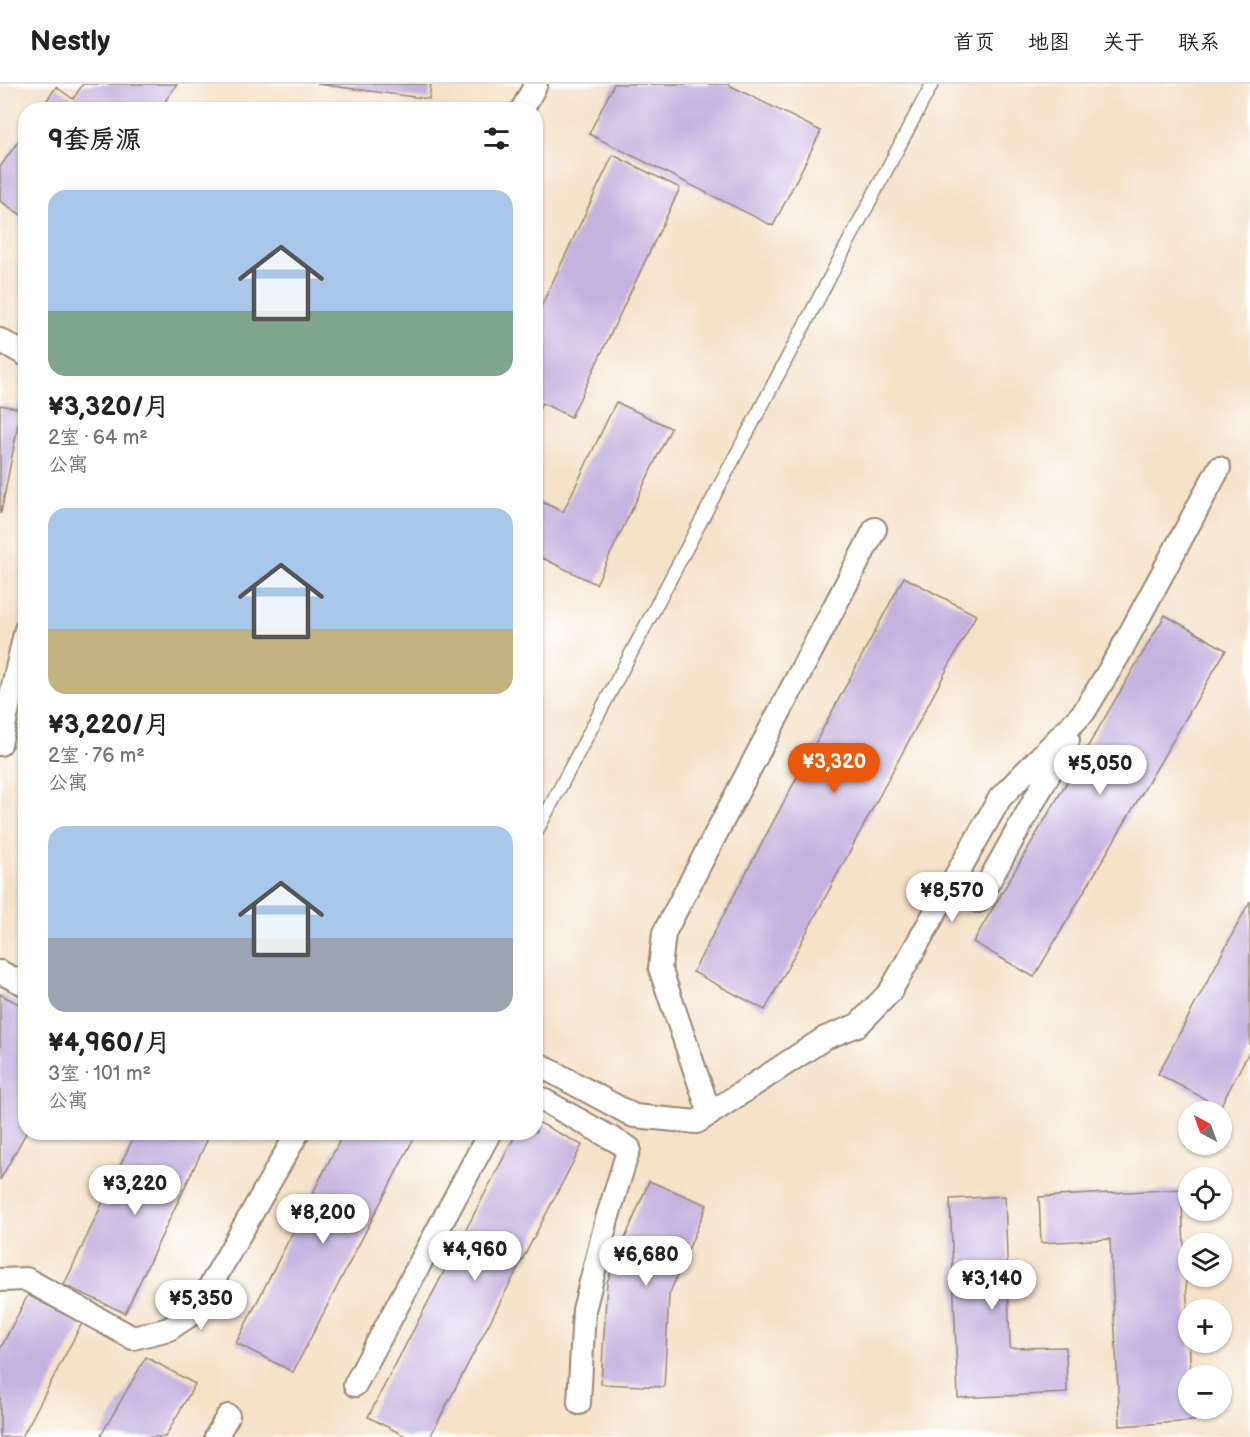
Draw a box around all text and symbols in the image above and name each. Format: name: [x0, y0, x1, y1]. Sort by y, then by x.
text: Nestly: [30, 25, 110, 58]
text: 首页: [953, 30, 995, 55]
text: 地图: [1028, 30, 1070, 55]
text: 关于: [1103, 30, 1145, 55]
text: 联系: [1178, 30, 1220, 55]
icon: filters: [480, 122, 513, 155]
text: 9套房源: [48, 125, 141, 156]
icon: home: [227, 229, 335, 337]
text: ¥3,320/月: [48, 392, 170, 423]
text: 2室 · 64 m²: [48, 426, 148, 450]
text: 公寓: [48, 453, 88, 477]
icon: home: [227, 547, 335, 655]
text: ¥3,220/月: [48, 710, 170, 741]
pin: ¥3,320: [785, 743, 883, 794]
text: 2室 · 76 m²: [48, 744, 145, 768]
pin: ¥5,050: [1051, 745, 1149, 796]
text: ¥3,320: [802, 750, 866, 774]
text: ¥5,050: [1068, 752, 1132, 776]
text: 公寓: [48, 771, 88, 795]
icon: home: [227, 865, 335, 973]
pin: ¥8,570: [903, 872, 1001, 923]
text: ¥8,570: [920, 879, 984, 903]
text: ¥4,960/月: [48, 1028, 171, 1059]
text: 3室 · 101 m²: [48, 1062, 151, 1086]
text: 公寓: [48, 1089, 88, 1113]
north arrow: [1178, 1101, 1232, 1155]
map controls: [1178, 1101, 1232, 1419]
pin: ¥3,220: [86, 1165, 184, 1216]
button: locate: [1178, 1167, 1232, 1221]
text: ¥3,220: [103, 1172, 167, 1196]
pin: ¥8,200: [274, 1194, 372, 1245]
text: ¥8,200: [290, 1201, 356, 1225]
pin: ¥4,960: [426, 1231, 524, 1282]
button: layers: [1178, 1233, 1232, 1287]
pin: ¥6,680: [597, 1236, 695, 1287]
text: ¥4,960: [443, 1238, 507, 1262]
text: ¥6,680: [613, 1243, 679, 1267]
pin: ¥3,140: [943, 1260, 1041, 1311]
text: ¥3,140: [961, 1267, 1023, 1291]
pin: ¥5,350: [152, 1280, 250, 1331]
text: ¥5,350: [169, 1287, 233, 1311]
button: +: [1178, 1299, 1232, 1353]
button: −: [1178, 1365, 1232, 1419]

